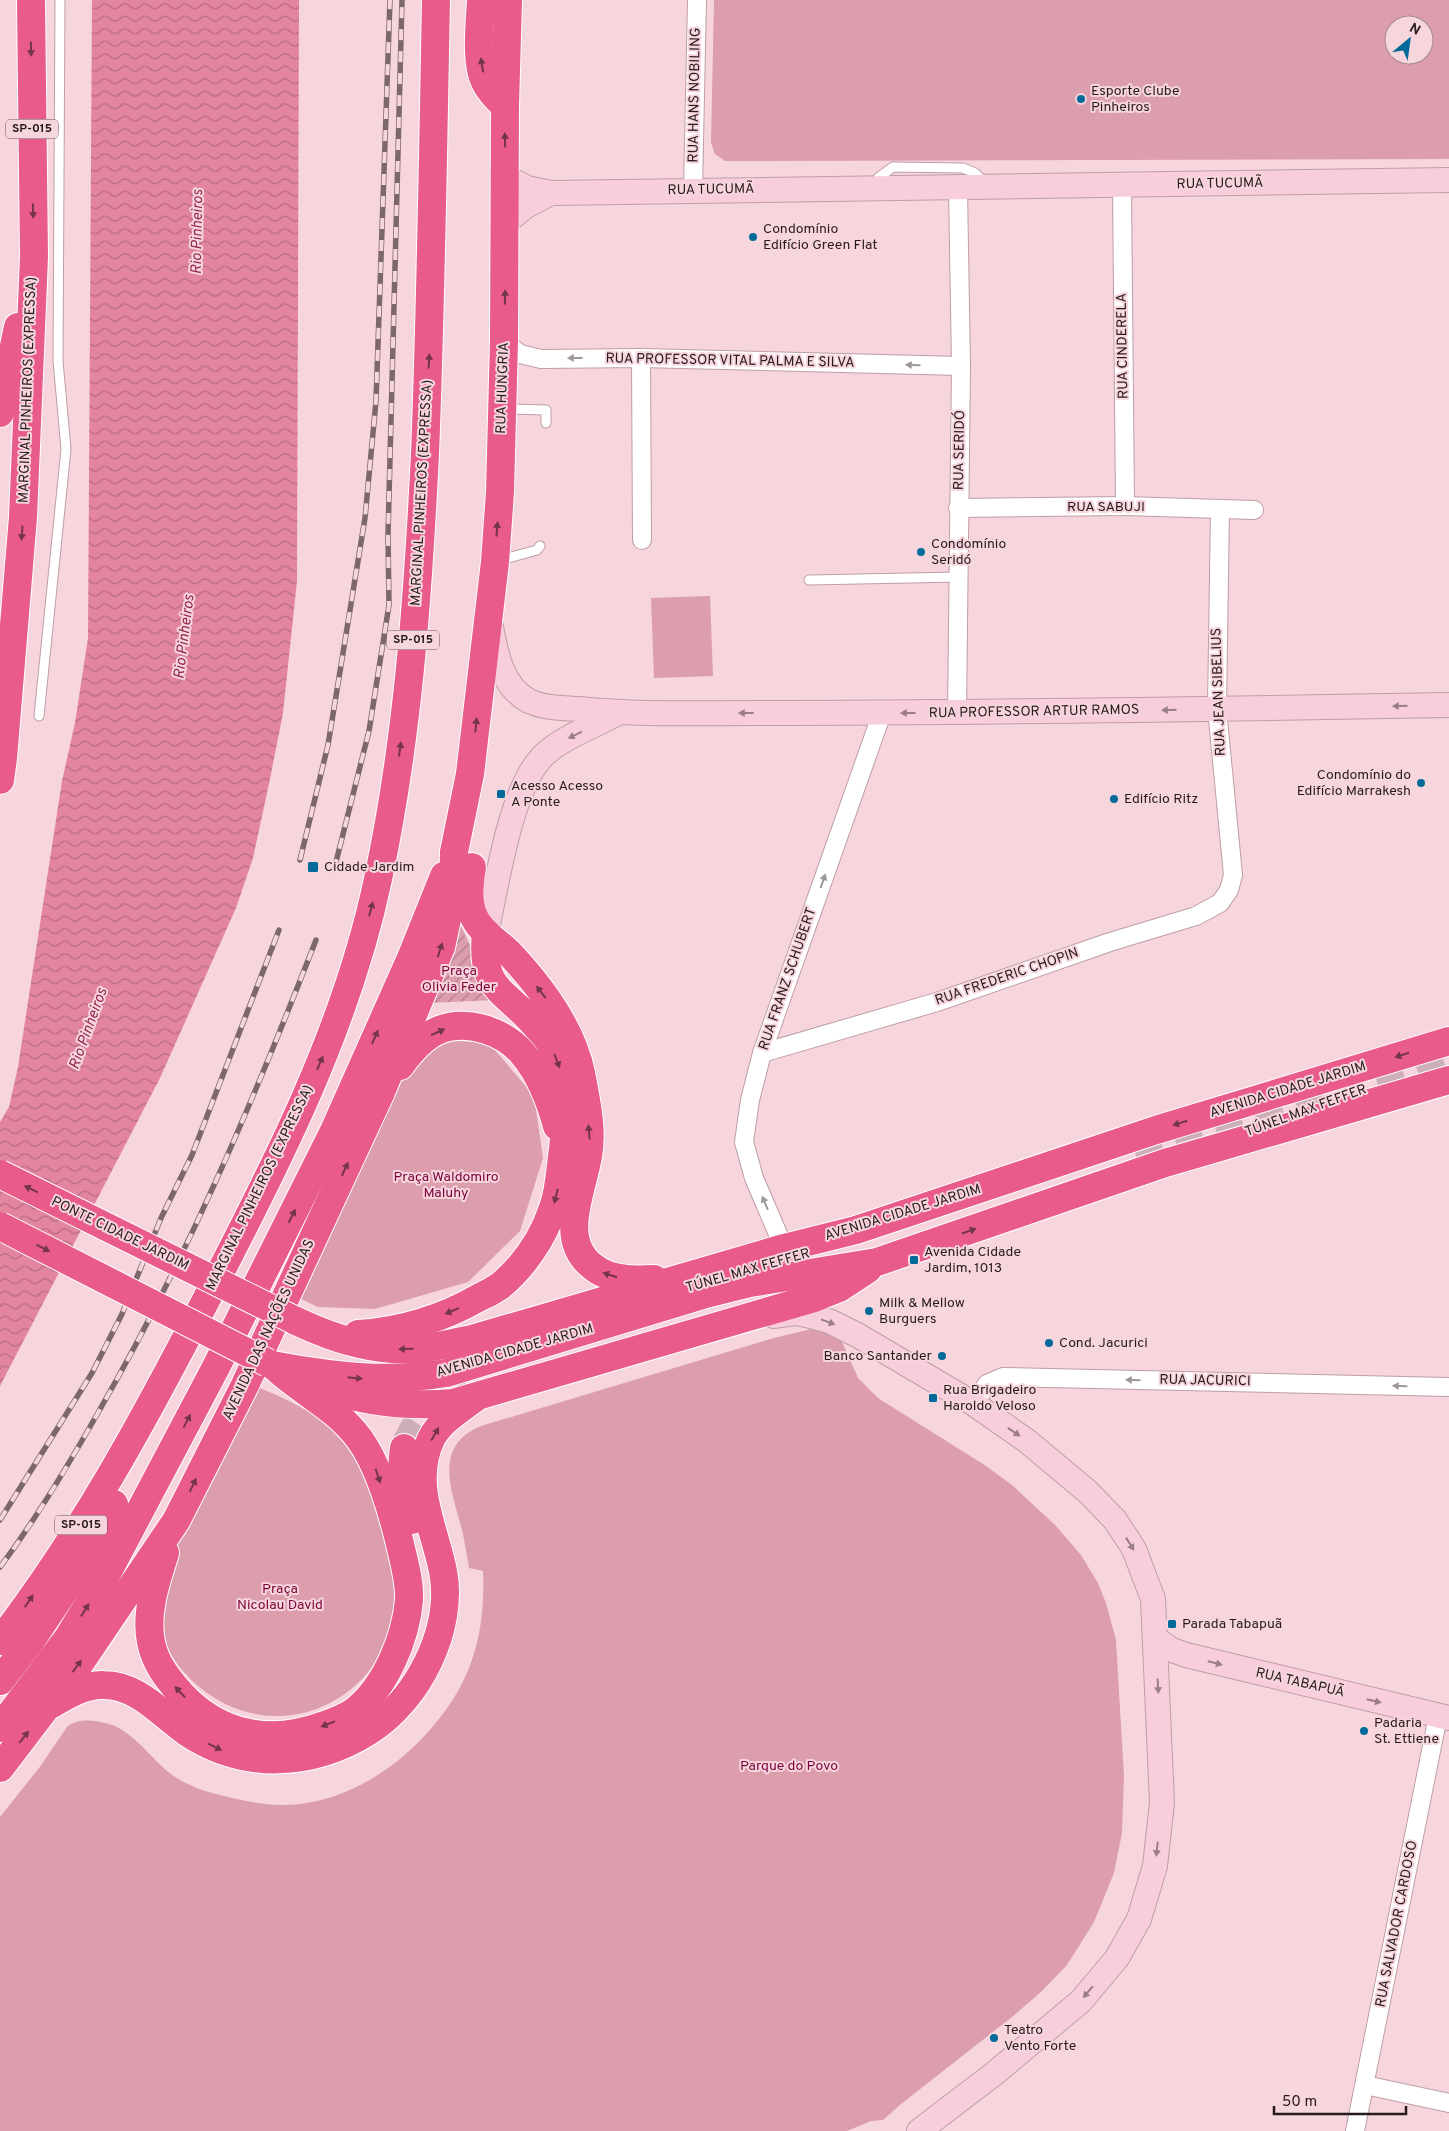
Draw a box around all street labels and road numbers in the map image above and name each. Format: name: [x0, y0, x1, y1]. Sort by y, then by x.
street label: RUA HANS NOBILING: [685, 27, 705, 163]
road number: SP-015: [6, 120, 58, 138]
street label: RUA TUCUMÃ: [1176, 175, 1264, 193]
street label: RUA TUCUMÃ: [667, 181, 755, 199]
street label: MARGINAL PINHEIROS (EXPRESSA): [16, 276, 40, 504]
street label: RUA CINDERELA: [1114, 293, 1132, 399]
street label: RUA HUNGRIA: [493, 342, 513, 434]
street label: RUA PROFESSOR VITAL PALMA E SILVA: [605, 350, 855, 372]
street label: MARGINAL PINHEIROS (EXPRESSA): [408, 379, 436, 607]
street label: RUA SERIDÓ: [950, 410, 969, 490]
street label: RUA SABUJI: [1067, 499, 1145, 516]
street label: RUA JEAN SIBELIUS: [1208, 627, 1230, 757]
road number: SP-015: [387, 630, 439, 650]
street label: RUA PROFESSOR ARTUR RAMOS: [929, 702, 1139, 722]
street label: RUA FRANZ SCHUBERT: [756, 905, 820, 1053]
street label: RUA FREDERIC CHOPIN: [933, 944, 1081, 1010]
street label: AVENIDA CIDADE JARDIM: [1208, 1058, 1368, 1122]
street label: TÚNEL MAX FEFFER: [1242, 1080, 1369, 1141]
street label: MARGINAL PINHEIROS (EXPRESSA): [203, 1082, 317, 1294]
street label: AVENIDA CIDADE JARDIM: [823, 1181, 983, 1245]
street label: PONTE CIDADE JARDIM: [48, 1193, 192, 1275]
street label: AVENIDA DAS NAÇÕES UNIDAS: [220, 1237, 318, 1423]
street label: TÚNEL MAX FEFFER: [684, 1244, 812, 1297]
street label: AVENIDA CIDADE JARDIM: [434, 1320, 596, 1382]
street label: RUA JACURICI: [1159, 1372, 1251, 1390]
road number: SP-015: [55, 1516, 107, 1534]
street label: RUA TABAPUÃ: [1254, 1664, 1346, 1702]
street label: RUA SALVADOR CARDOSO: [1373, 1839, 1421, 2009]

